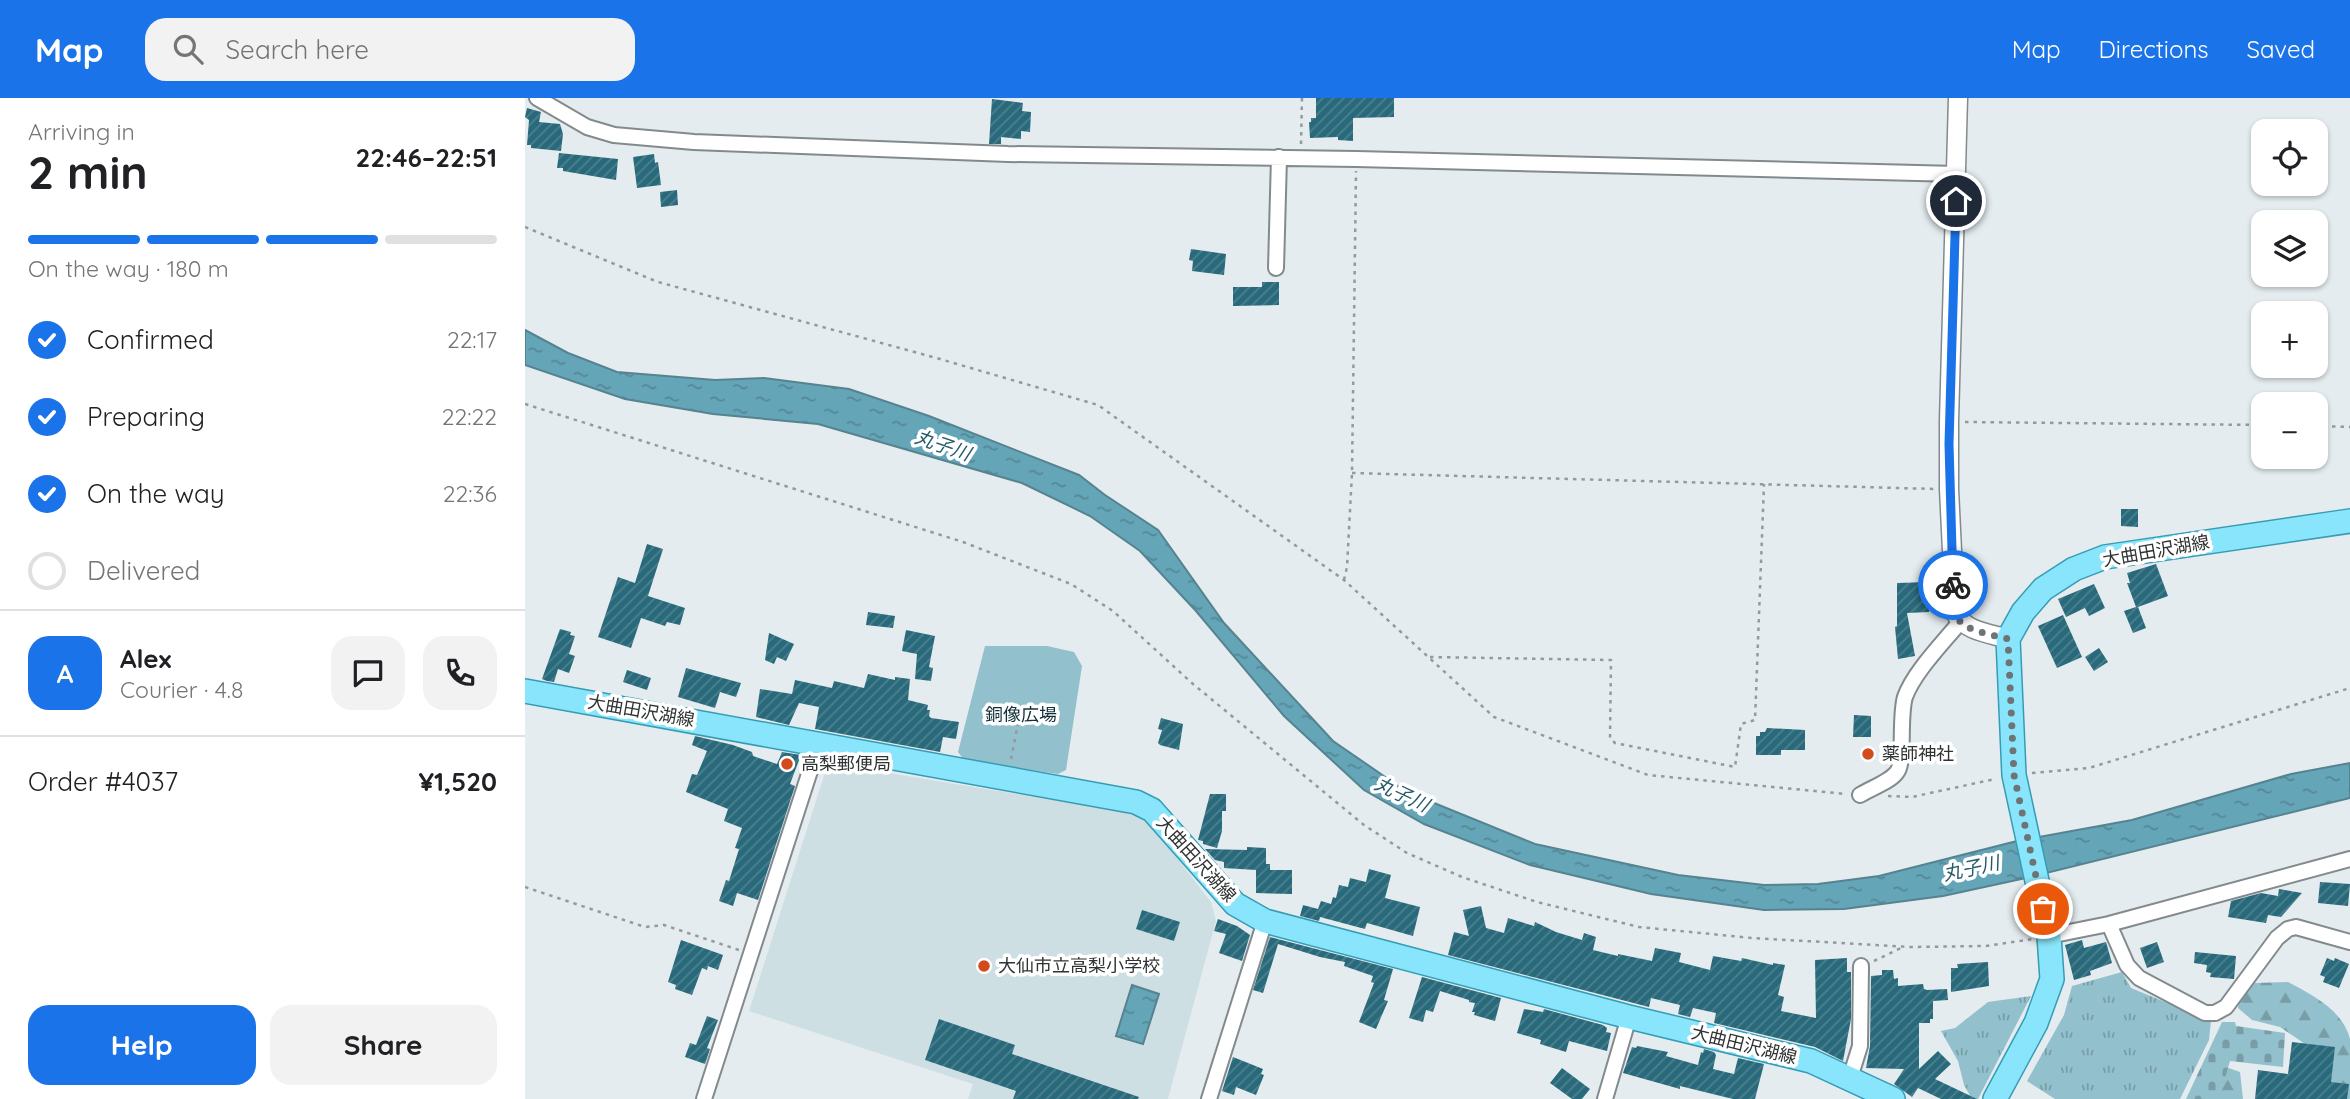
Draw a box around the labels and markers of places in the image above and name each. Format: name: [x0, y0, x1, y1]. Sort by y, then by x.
pin: [1926, 171, 1986, 231]
place label: 薬師神社: [1882, 742, 1954, 765]
marker: 薬師神社: [1860, 746, 1876, 762]
place label: 高梨郵便局: [801, 752, 891, 775]
marker: 高梨郵便局: [779, 756, 795, 772]
pin: [2013, 879, 2073, 939]
place label: 大仙市立高梨小学校: [998, 954, 1160, 977]
marker: 大仙市立高梨小学校: [976, 958, 992, 974]

